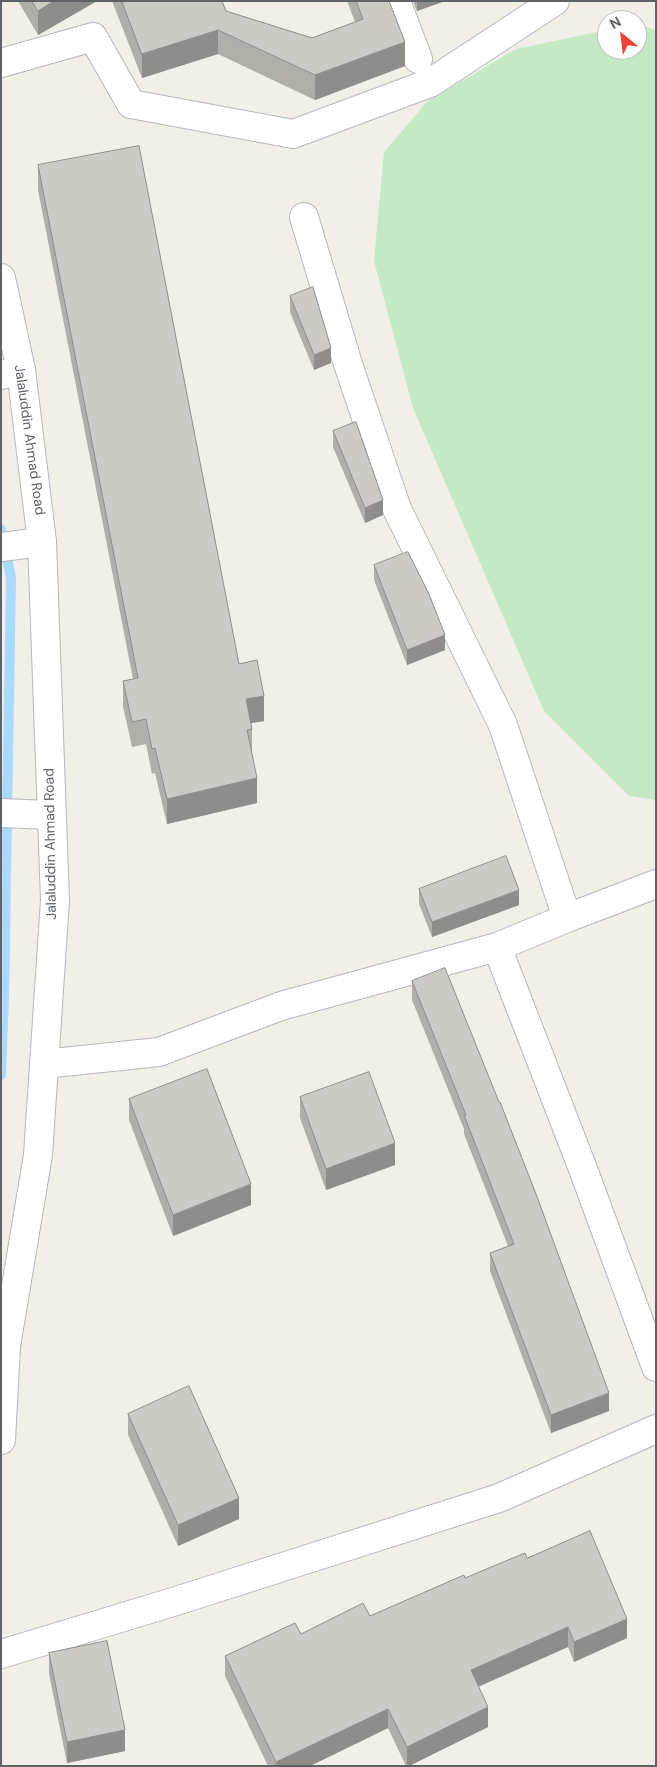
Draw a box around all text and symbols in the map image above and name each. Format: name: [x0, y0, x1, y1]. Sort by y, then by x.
north arrow: [597, 10, 647, 60]
text: N: [606, 12, 624, 33]
street label: Jalaluddin Ahmad Road: [10, 364, 48, 516]
street label: Jalaluddin Ahmad Road: [41, 768, 61, 920]

